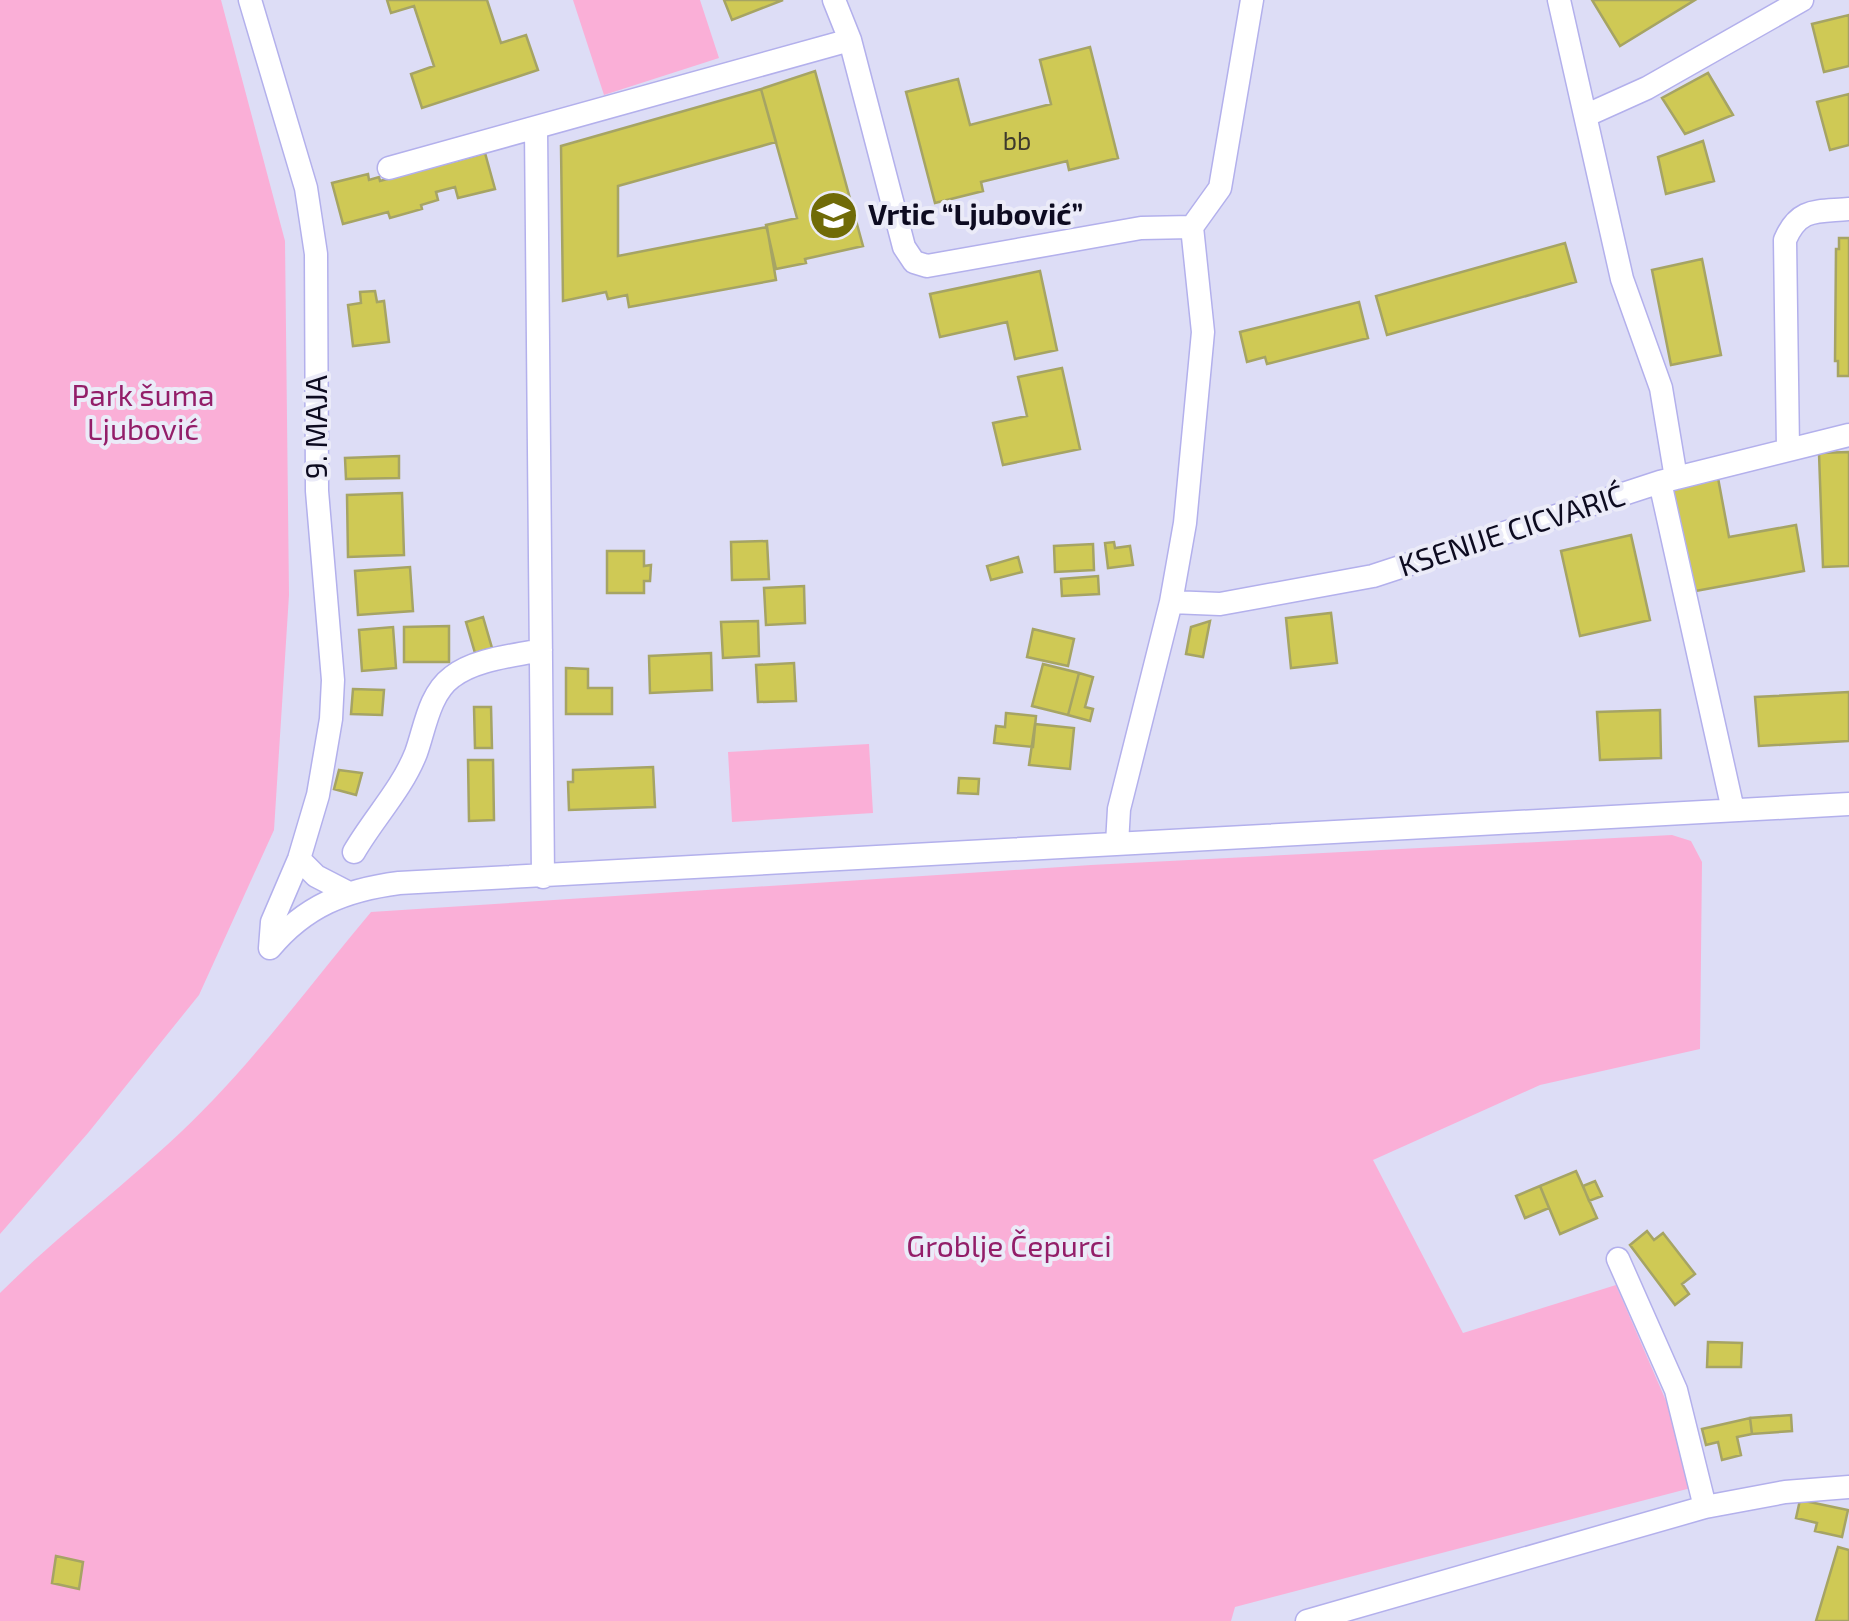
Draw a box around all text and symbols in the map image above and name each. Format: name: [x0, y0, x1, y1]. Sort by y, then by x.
house number: bb: [1003, 125, 1031, 155]
school or university icon: Vrtic “Ljubović”: [807, 189, 859, 241]
place label: Vrtic “Ljubović”: [868, 195, 1083, 231]
street label: 9. MAJA: [297, 374, 333, 479]
park label: Park šuma Ljubović: [72, 376, 214, 446]
street label: KSENIJE CICVARIĆ: [1394, 476, 1629, 583]
park label: Groblje Čepurci: [906, 1227, 1112, 1263]

